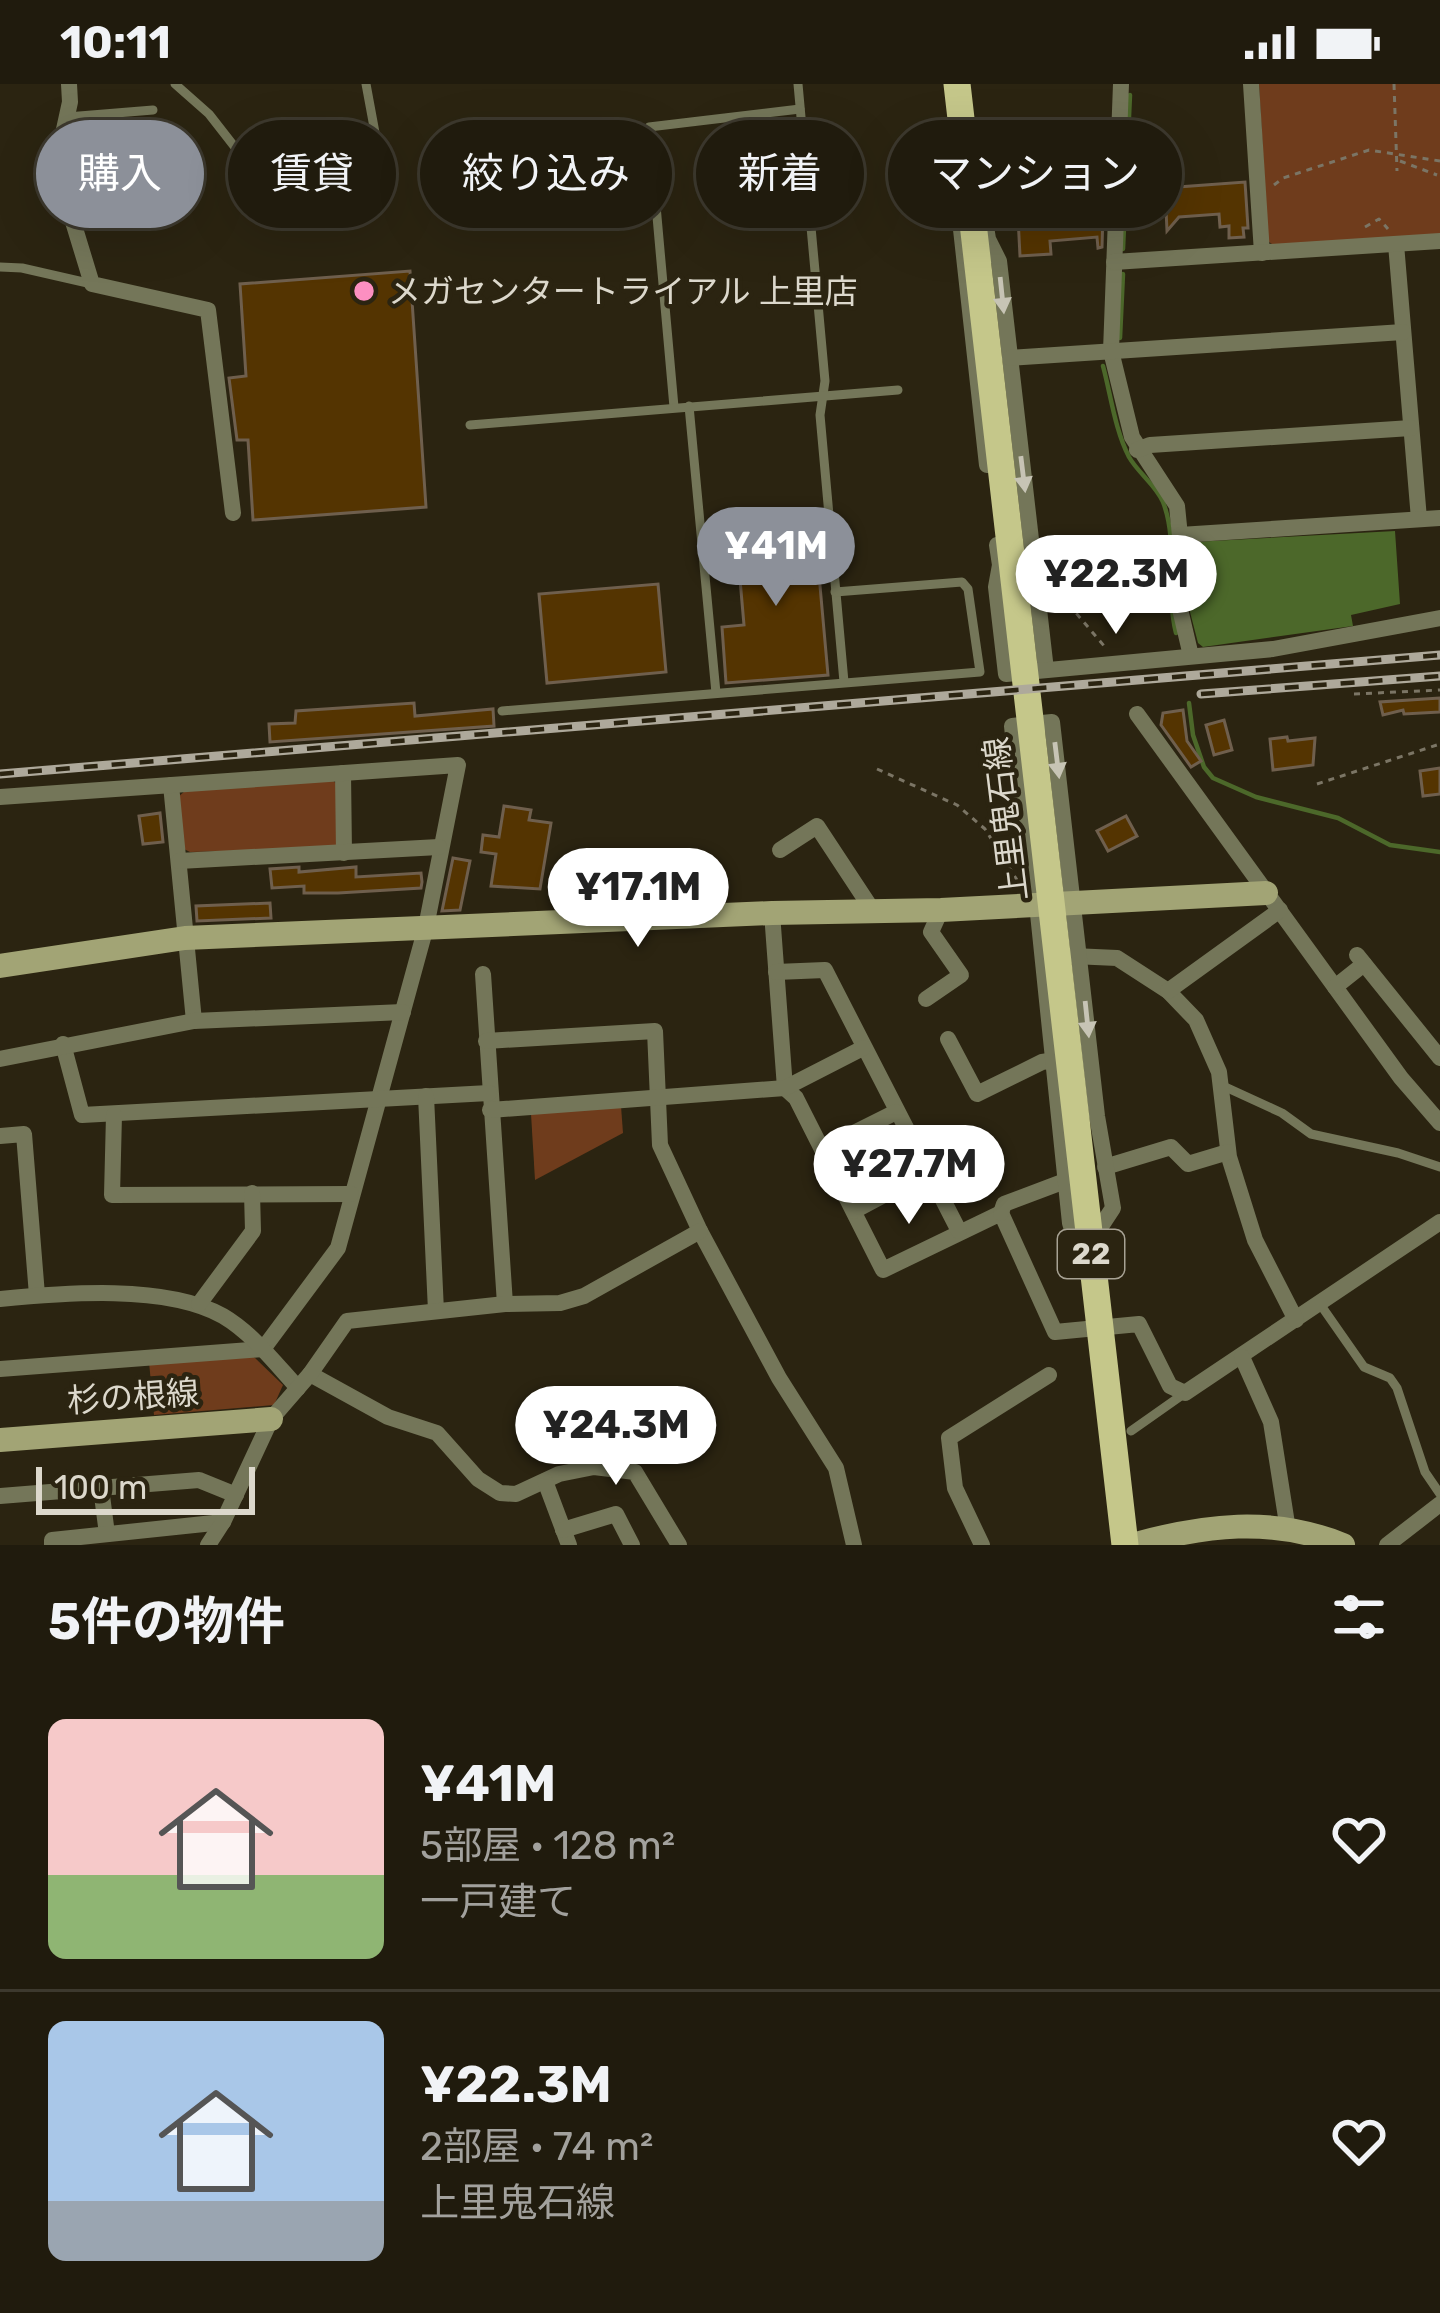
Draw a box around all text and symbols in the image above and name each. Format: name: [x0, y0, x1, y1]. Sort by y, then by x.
text: 10:11: [60, 16, 171, 69]
chip: 購入: [36, 120, 204, 228]
chip: 賃貸: [228, 120, 396, 228]
chip: 絞り込み: [420, 120, 672, 228]
chip: 新着: [696, 120, 864, 228]
chip: マンション: [888, 120, 1182, 228]
place label: メガセンタートライアル 上里店: [388, 272, 858, 311]
one-way arrow: [993, 277, 1012, 314]
marker: メガセンタートライアル 上里店: [351, 278, 377, 304]
one-way arrow: [1014, 456, 1033, 493]
pin: ¥41M: [705, 507, 847, 609]
text: ¥41M: [724, 523, 828, 569]
pin: ¥22.3M: [1018, 535, 1214, 637]
text: ¥22.3M: [1043, 551, 1189, 597]
street label: 上里鬼石線: [976, 735, 1035, 903]
one-way arrow: [1047, 742, 1066, 779]
pin: ¥17.1M: [540, 848, 736, 950]
text: ¥17.1M: [575, 864, 701, 910]
one-way arrow: [1077, 1001, 1096, 1038]
pin: ¥27.7M: [811, 1125, 1007, 1227]
text: ¥27.7M: [841, 1141, 977, 1187]
road number: 22: [1058, 1230, 1124, 1278]
street label: 杉の根線: [66, 1372, 200, 1421]
pin: ¥24.3M: [518, 1386, 714, 1488]
text: ¥24.3M: [542, 1402, 690, 1448]
scale bar: [36, 1461, 255, 1514]
text: 100 m: [54, 1468, 147, 1507]
icon: filters: [1326, 1584, 1392, 1650]
text: 5件の物件: [48, 1591, 285, 1652]
text: ¥41M: [420, 1753, 556, 1814]
icon: home: [144, 1767, 288, 1911]
icon: heart: [1326, 1806, 1392, 1872]
text: 5部屋 · 128 m²: [420, 1823, 675, 1869]
text: 一戸建て: [420, 1879, 576, 1925]
text: ¥22.3M: [420, 2054, 612, 2115]
icon: home: [144, 2069, 288, 2213]
icon: heart: [1326, 2108, 1392, 2174]
text: 2部屋 · 74 m²: [420, 2124, 653, 2170]
text: 上里鬼石線: [420, 2180, 615, 2226]

